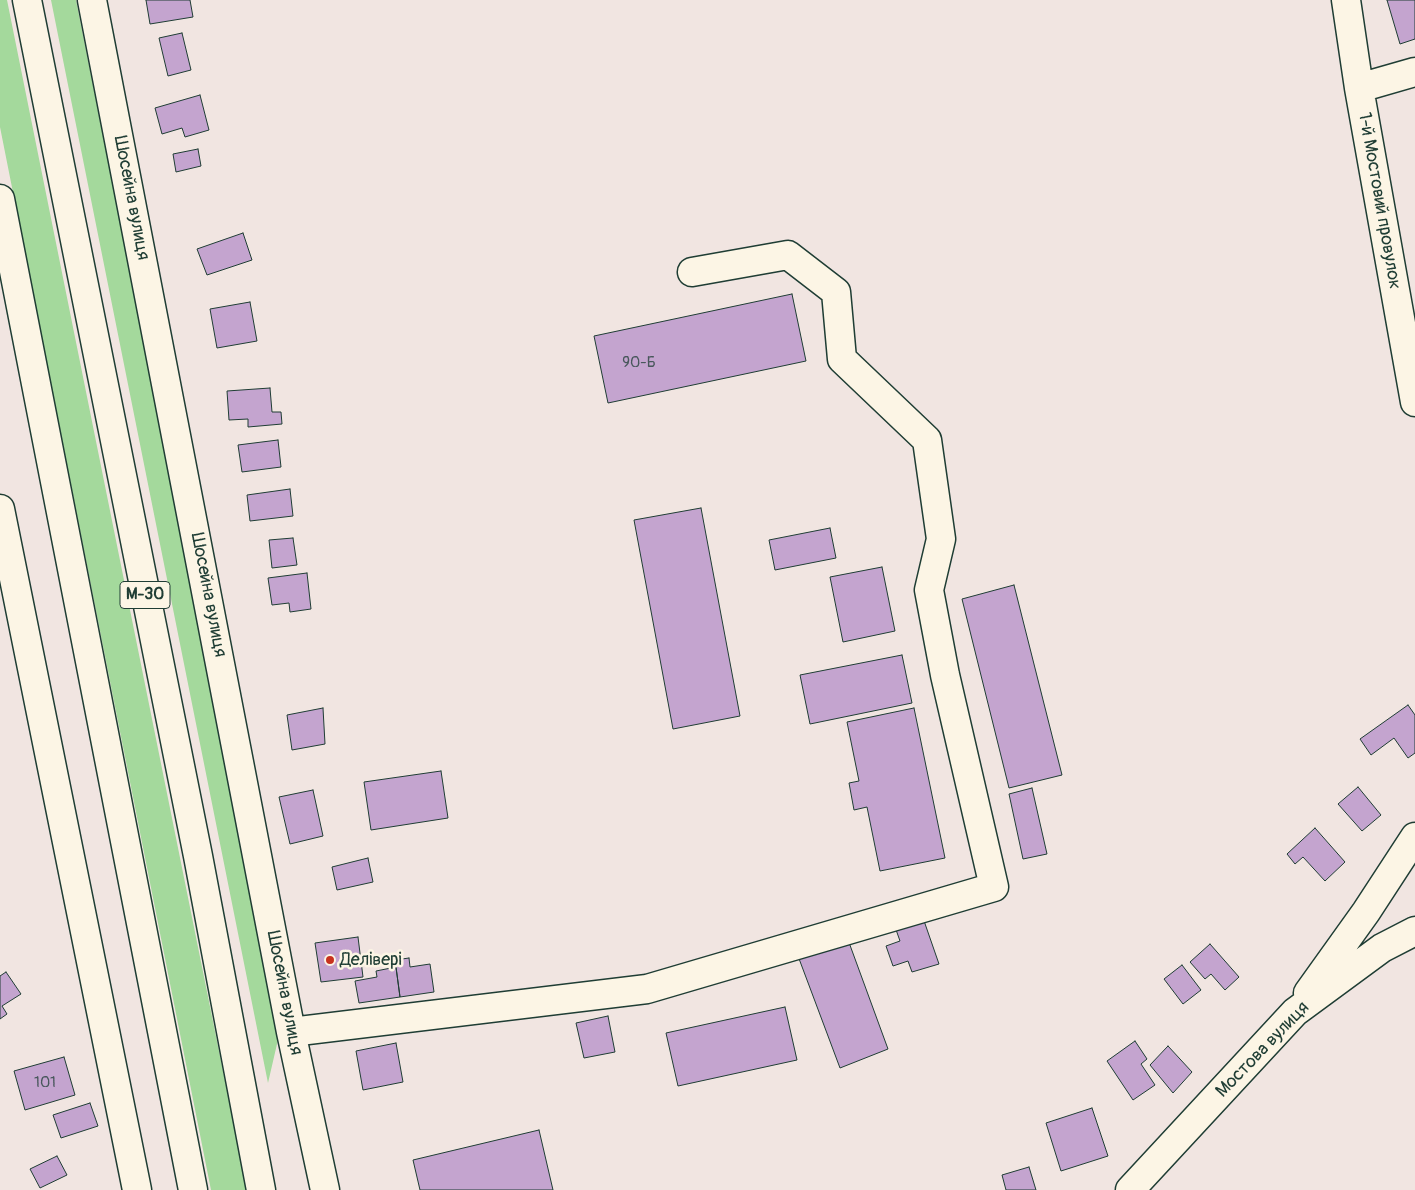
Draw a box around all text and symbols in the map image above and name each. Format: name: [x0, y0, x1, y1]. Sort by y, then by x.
street label: 1-й Мостовий провулок: [1353, 111, 1405, 291]
street label: Шосейна вулиця: [108, 134, 154, 262]
house number: 90-Б: [622, 354, 656, 372]
street label: Шосейна вулиця: [185, 531, 231, 659]
road number: М-30: [120, 582, 170, 608]
street label: Шосейна вулиця: [261, 929, 307, 1057]
place label: Делівері: [340, 949, 402, 971]
marker: Делівері: [324, 954, 336, 966]
street label: Мостова вулиця: [1212, 998, 1314, 1102]
house number: 101: [34, 1074, 56, 1092]

